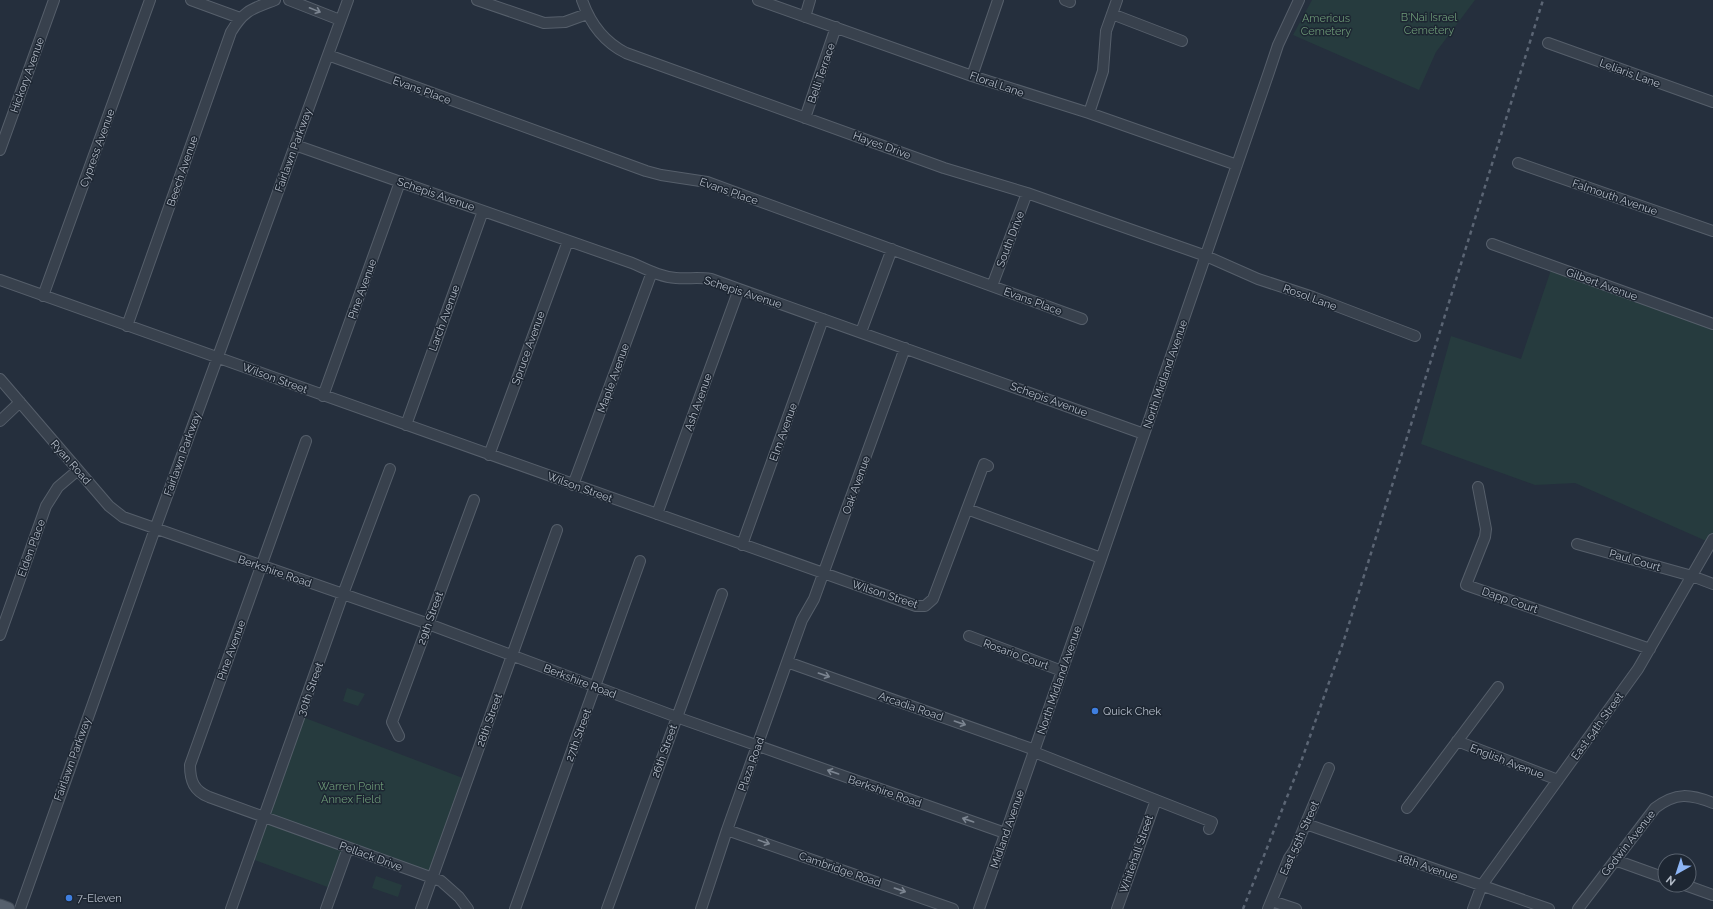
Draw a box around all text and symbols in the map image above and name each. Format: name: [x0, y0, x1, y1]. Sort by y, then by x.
one-way arrow: [308, 7, 320, 15]
park label: B'Nai Israel Cemetery: [1401, 11, 1457, 37]
park label: Americus Cemetery: [1301, 12, 1351, 38]
street label: Hickory Avenue: [8, 35, 47, 115]
street label: Belli Terrace: [805, 41, 838, 105]
street label: Leliaris Lane: [1598, 56, 1663, 91]
street label: Floral Lane: [968, 69, 1026, 100]
street label: Evans Place: [391, 74, 453, 107]
street label: Cypress Avenue: [77, 107, 118, 189]
street label: Fairlawn Parkway: [272, 107, 315, 194]
street label: Hayes Drive: [851, 129, 913, 162]
street label: Beech Avenue: [164, 134, 201, 208]
street label: Schepis Avenue: [395, 175, 477, 214]
street label: Evans Place: [698, 175, 760, 208]
street label: Falmouth Avenue: [1571, 177, 1660, 218]
street label: South Drive: [994, 209, 1027, 269]
street label: Pine Avenue: [346, 257, 380, 321]
street label: Gilbert Avenue: [1564, 266, 1640, 304]
street label: Schepis Avenue: [702, 274, 784, 311]
street label: Rosol Lane: [1281, 282, 1339, 313]
street label: Larch Avenue: [426, 283, 463, 353]
street label: Evans Place: [1002, 285, 1064, 318]
street label: Spruce Avenue: [509, 309, 548, 387]
street label: North Midland Avenue: [1141, 318, 1190, 430]
street label: Maple Avenue: [595, 341, 632, 415]
street label: Wilson Street: [240, 361, 310, 396]
street label: Ash Avenue: [682, 371, 715, 433]
street label: Schepis Avenue: [1008, 379, 1090, 420]
street label: Elm Avenue: [767, 401, 800, 463]
street label: Fairlawn Parkway: [161, 411, 204, 498]
street label: Ryan Road: [48, 437, 94, 487]
street label: Oak Avenue: [840, 454, 873, 516]
street label: Wilson Street: [545, 470, 615, 505]
street label: Elden Place: [15, 517, 48, 579]
street label: Paul Court: [1608, 547, 1662, 574]
street label: Berkshire Road: [236, 553, 313, 590]
street label: Wilson Street: [850, 578, 920, 611]
street label: Dapp Court: [1480, 585, 1540, 616]
street label: 29th Street: [415, 590, 446, 647]
street label: Pine Avenue: [215, 618, 249, 682]
street label: North Midland Avenue: [1035, 624, 1084, 736]
street label: Rosario Court: [981, 637, 1051, 672]
street label: 30th Street: [295, 660, 326, 718]
street label: Berkshire Road: [542, 662, 618, 701]
one-way arrow: [817, 672, 829, 680]
street label: Arcadia Road: [877, 689, 945, 724]
street label: East 54th Street: [1569, 690, 1626, 762]
street label: 28th Street: [474, 692, 505, 749]
place label: Quick Chek: [1103, 705, 1161, 718]
marker: Quick Chek: [1090, 706, 1100, 716]
street label: 27th Street: [563, 707, 594, 763]
street label: Fairlawn Parkway: [51, 716, 94, 803]
one-way arrow: [953, 720, 966, 727]
street label: 26th Street: [649, 722, 680, 780]
street label: Plaza Road: [736, 735, 767, 793]
street label: English Avenue: [1468, 741, 1546, 782]
one-way arrow: [827, 768, 839, 776]
street label: Berkshire Road: [846, 773, 923, 810]
park label: Warren Point Annex Field: [318, 780, 384, 806]
street label: Midland Avenue: [988, 788, 1027, 870]
street label: East 55th Street: [1277, 799, 1322, 877]
street label: Godwin Avenue: [1599, 807, 1658, 879]
street label: Whitehall Street: [1117, 813, 1156, 895]
one-way arrow: [963, 816, 975, 824]
street label: Pellack Drive: [338, 839, 405, 874]
one-way arrow: [757, 839, 769, 847]
street label: Cambridge Road: [797, 849, 883, 890]
street label: 18th Avenue: [1396, 851, 1460, 884]
north arrow: [1657, 853, 1697, 893]
text: N: [1664, 873, 1678, 888]
one-way arrow: [893, 887, 905, 895]
place label: 7-Eleven: [77, 892, 122, 905]
marker: 7-Eleven: [64, 893, 74, 903]

